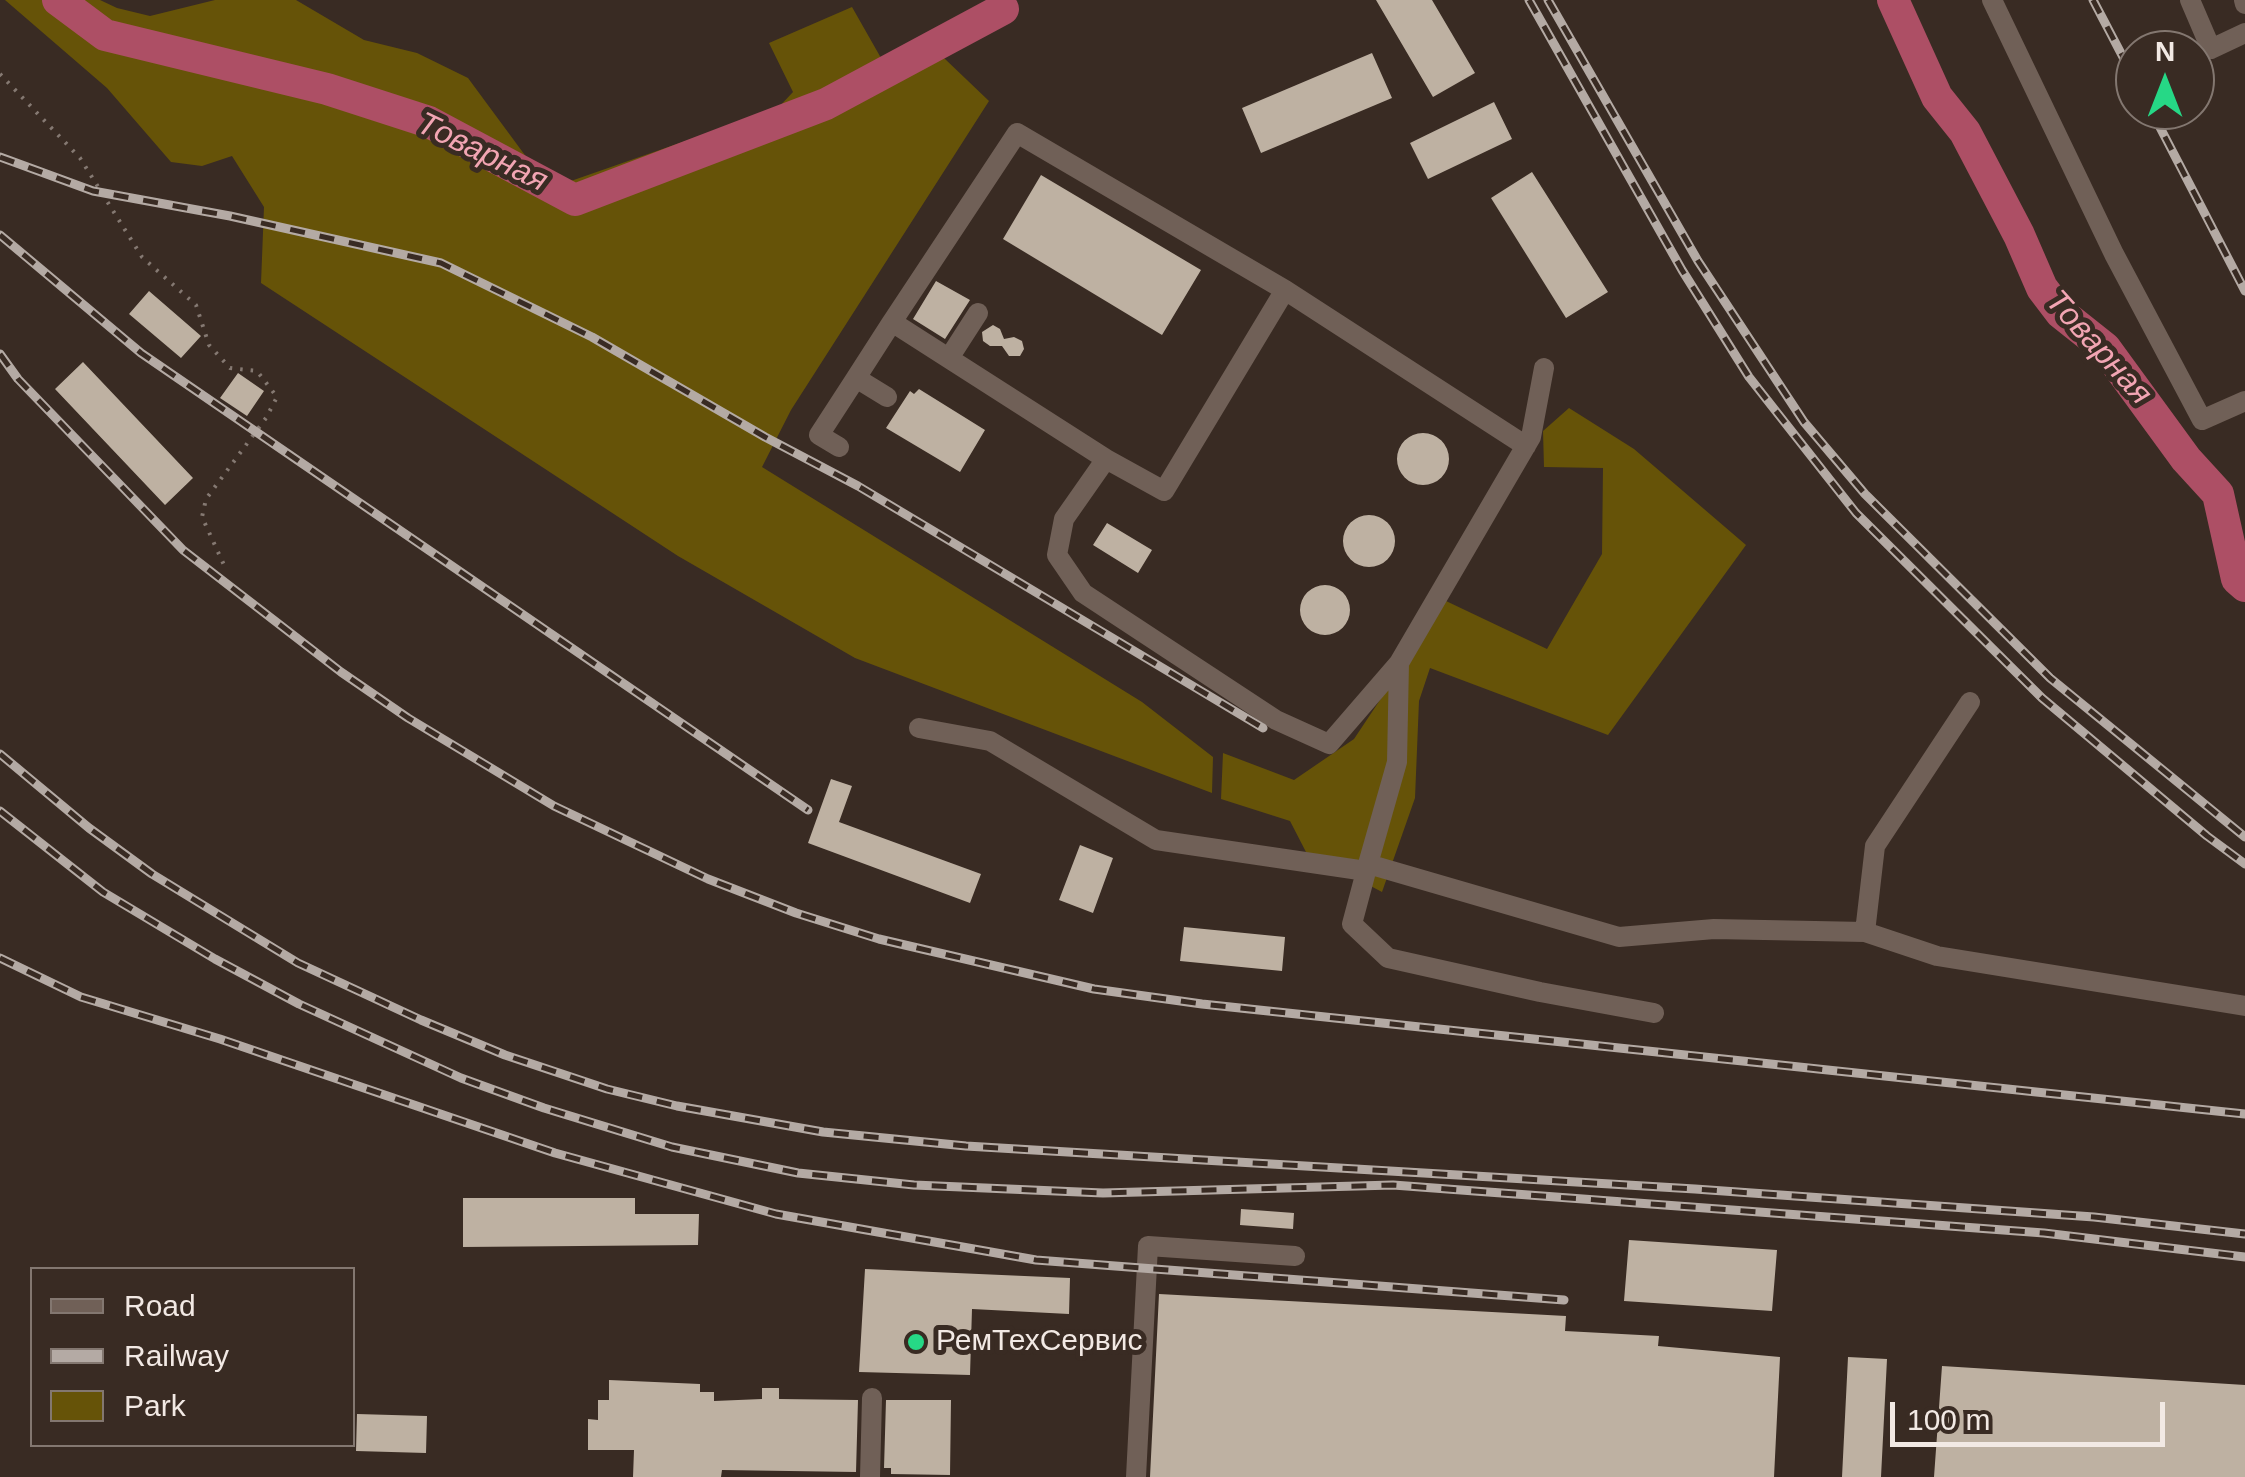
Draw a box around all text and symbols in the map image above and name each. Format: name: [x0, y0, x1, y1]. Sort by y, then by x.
north arrow: [2115, 30, 2215, 130]
text: N: [2155, 36, 2175, 67]
water label: Товарная: [410, 105, 554, 201]
water label: Товарная: [2037, 283, 2159, 413]
legend: [30, 1267, 355, 1447]
text: Road: [124, 1289, 196, 1322]
place label: РемТехСервис: [936, 1324, 1142, 1360]
marker: РемТехСервис: [905, 1331, 927, 1353]
text: Railway: [124, 1339, 229, 1372]
scale bar: [1895, 1382, 2170, 1444]
text: Park: [124, 1389, 186, 1422]
text: 100 m: [1907, 1403, 1990, 1436]

